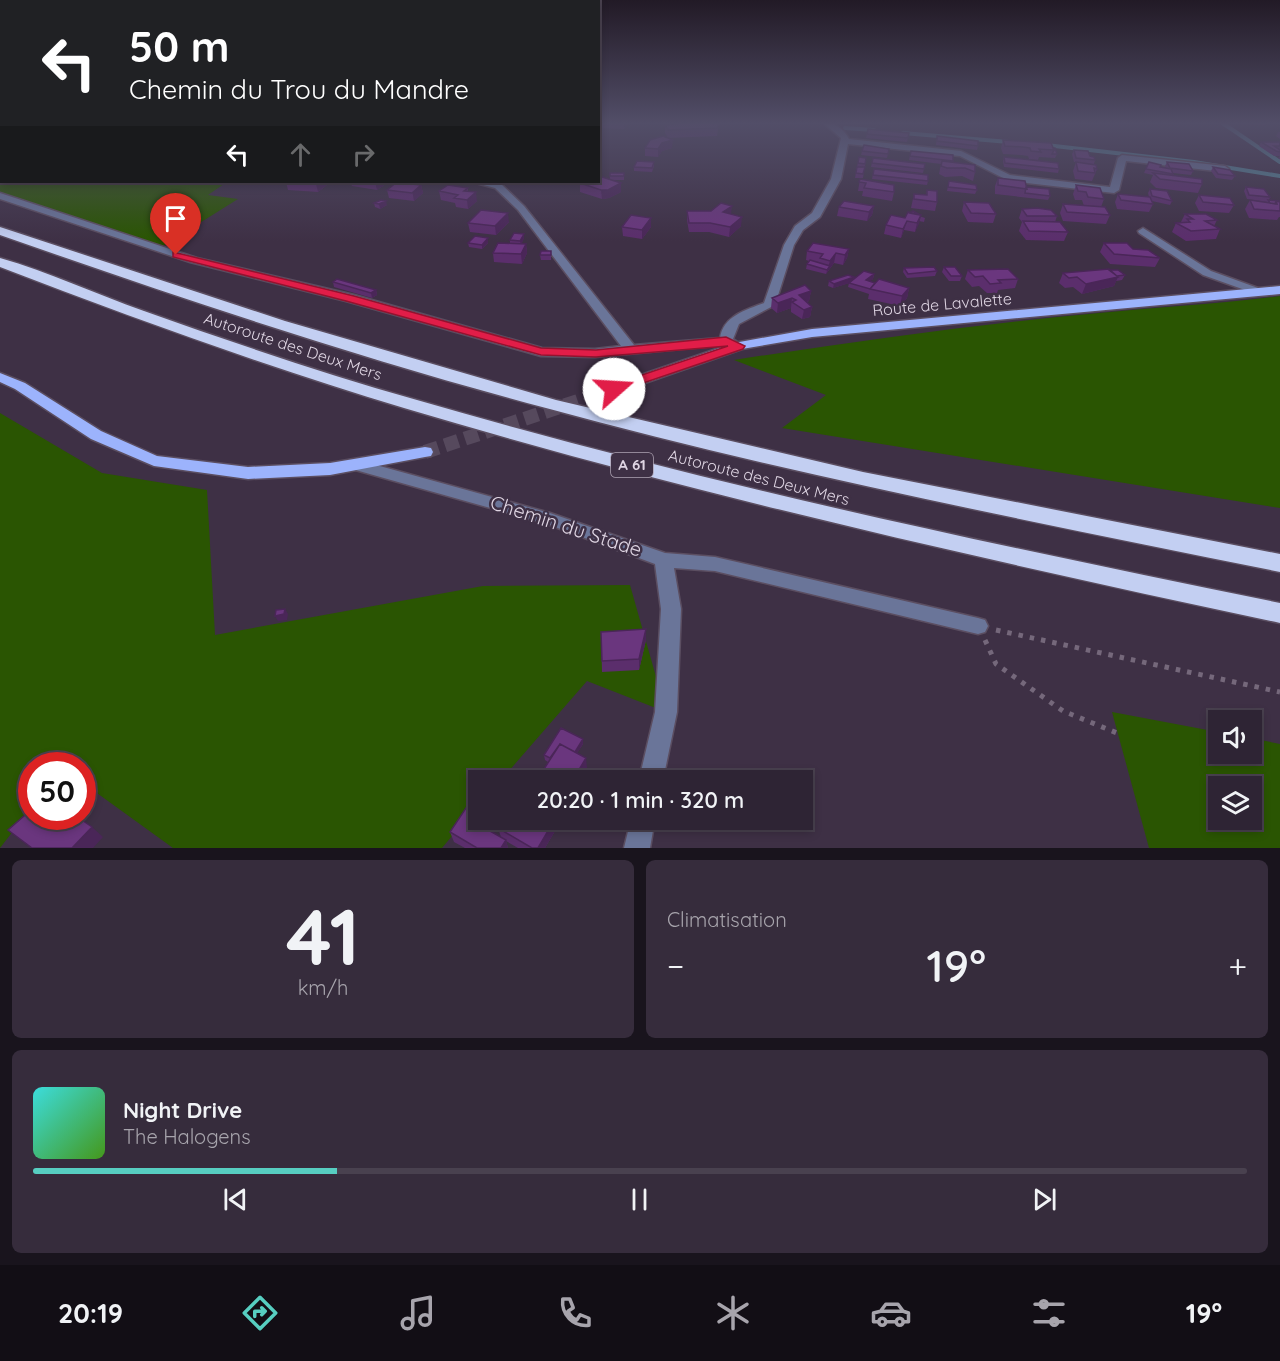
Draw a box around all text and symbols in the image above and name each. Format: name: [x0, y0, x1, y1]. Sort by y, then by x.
text: 50 m: [129, 20, 229, 73]
icon: left: [30, 24, 108, 102]
text: Chemin du Trou du Mandre: [129, 72, 469, 106]
icon: left: [221, 138, 254, 171]
icon: ahead: [284, 138, 317, 171]
icon: right: [347, 138, 380, 171]
pin: [150, 193, 201, 255]
icon: arrive: [159, 202, 192, 235]
street label: Route de Lavalette: [872, 288, 1012, 320]
street label: Autoroute des Deux Mers: [201, 308, 385, 384]
position arrow: [582, 357, 646, 421]
street label: Autoroute des Deux Mers: [666, 445, 852, 509]
road number: A 61: [611, 453, 653, 477]
street label: Chemin du Stade: [487, 489, 645, 562]
map controls: [1208, 710, 1262, 830]
button: sound: [1208, 710, 1262, 764]
speed limit sign: 50: [18, 752, 96, 830]
button: layers: [1208, 776, 1262, 830]
text: 20:20 · 1 min · 320 m: [537, 786, 744, 814]
text: 41: [286, 887, 360, 985]
text: Climatisation: [667, 907, 787, 932]
text: 19°: [927, 937, 986, 993]
text: −: [667, 945, 684, 986]
text: +: [1228, 945, 1247, 986]
text: km/h: [298, 975, 348, 1000]
text: Night Drive: [123, 1096, 242, 1124]
text: The Halogens: [123, 1124, 251, 1149]
icon: previous: [219, 1183, 252, 1216]
icon: pause: [623, 1183, 656, 1216]
icon: next: [1028, 1183, 1061, 1216]
icon: directions: [239, 1292, 281, 1334]
icon: music: [397, 1292, 439, 1334]
icon: phone: [554, 1292, 596, 1334]
icon: climate: [712, 1292, 754, 1334]
icon: car: [870, 1292, 912, 1334]
icon: filters: [1028, 1292, 1070, 1334]
text: 20:19: [58, 1296, 123, 1330]
text: 19°: [1186, 1296, 1222, 1330]

